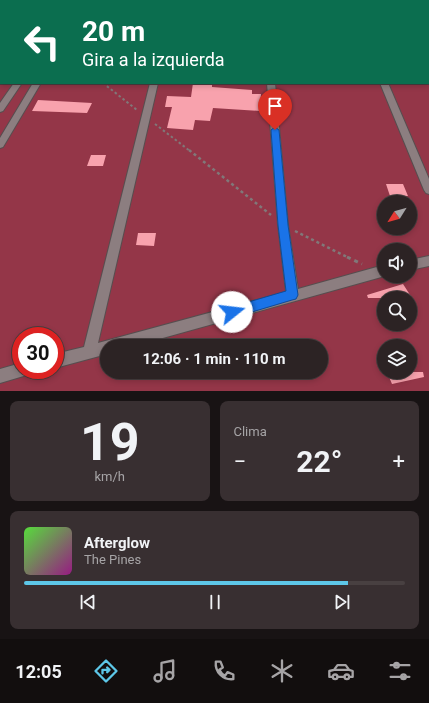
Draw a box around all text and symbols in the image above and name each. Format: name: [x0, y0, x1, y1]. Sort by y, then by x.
text: 20 m: [82, 15, 145, 48]
icon: left: [16, 16, 68, 68]
text: Gira a la izquierda: [82, 49, 225, 70]
pin: [258, 89, 292, 130]
icon: arrive: [264, 95, 286, 117]
north arrow: [377, 195, 417, 235]
map controls: [377, 195, 417, 379]
button: sound: [377, 243, 417, 283]
position arrow: [211, 291, 253, 333]
button: search: [377, 291, 417, 331]
speed limit sign: 30: [12, 327, 64, 379]
button: layers: [377, 339, 417, 379]
text: 12:06 · 1 min · 110 m: [143, 350, 285, 368]
text: 19: [80, 412, 140, 473]
text: Clima: [234, 424, 267, 439]
text: 22°: [296, 444, 342, 479]
text: −: [234, 449, 246, 474]
text: +: [393, 449, 405, 474]
text: km/h: [94, 469, 125, 484]
text: Afterglow: [84, 534, 150, 552]
text: The Pines: [84, 552, 141, 567]
icon: previous: [77, 591, 99, 613]
icon: pause: [204, 591, 226, 613]
icon: next: [331, 591, 353, 613]
icon: directions: [92, 657, 120, 685]
icon: music: [151, 657, 179, 685]
icon: phone: [210, 657, 238, 685]
icon: climate: [268, 657, 296, 685]
icon: car: [327, 657, 355, 685]
icon: filters: [386, 657, 414, 685]
text: 12:05: [15, 661, 62, 682]

